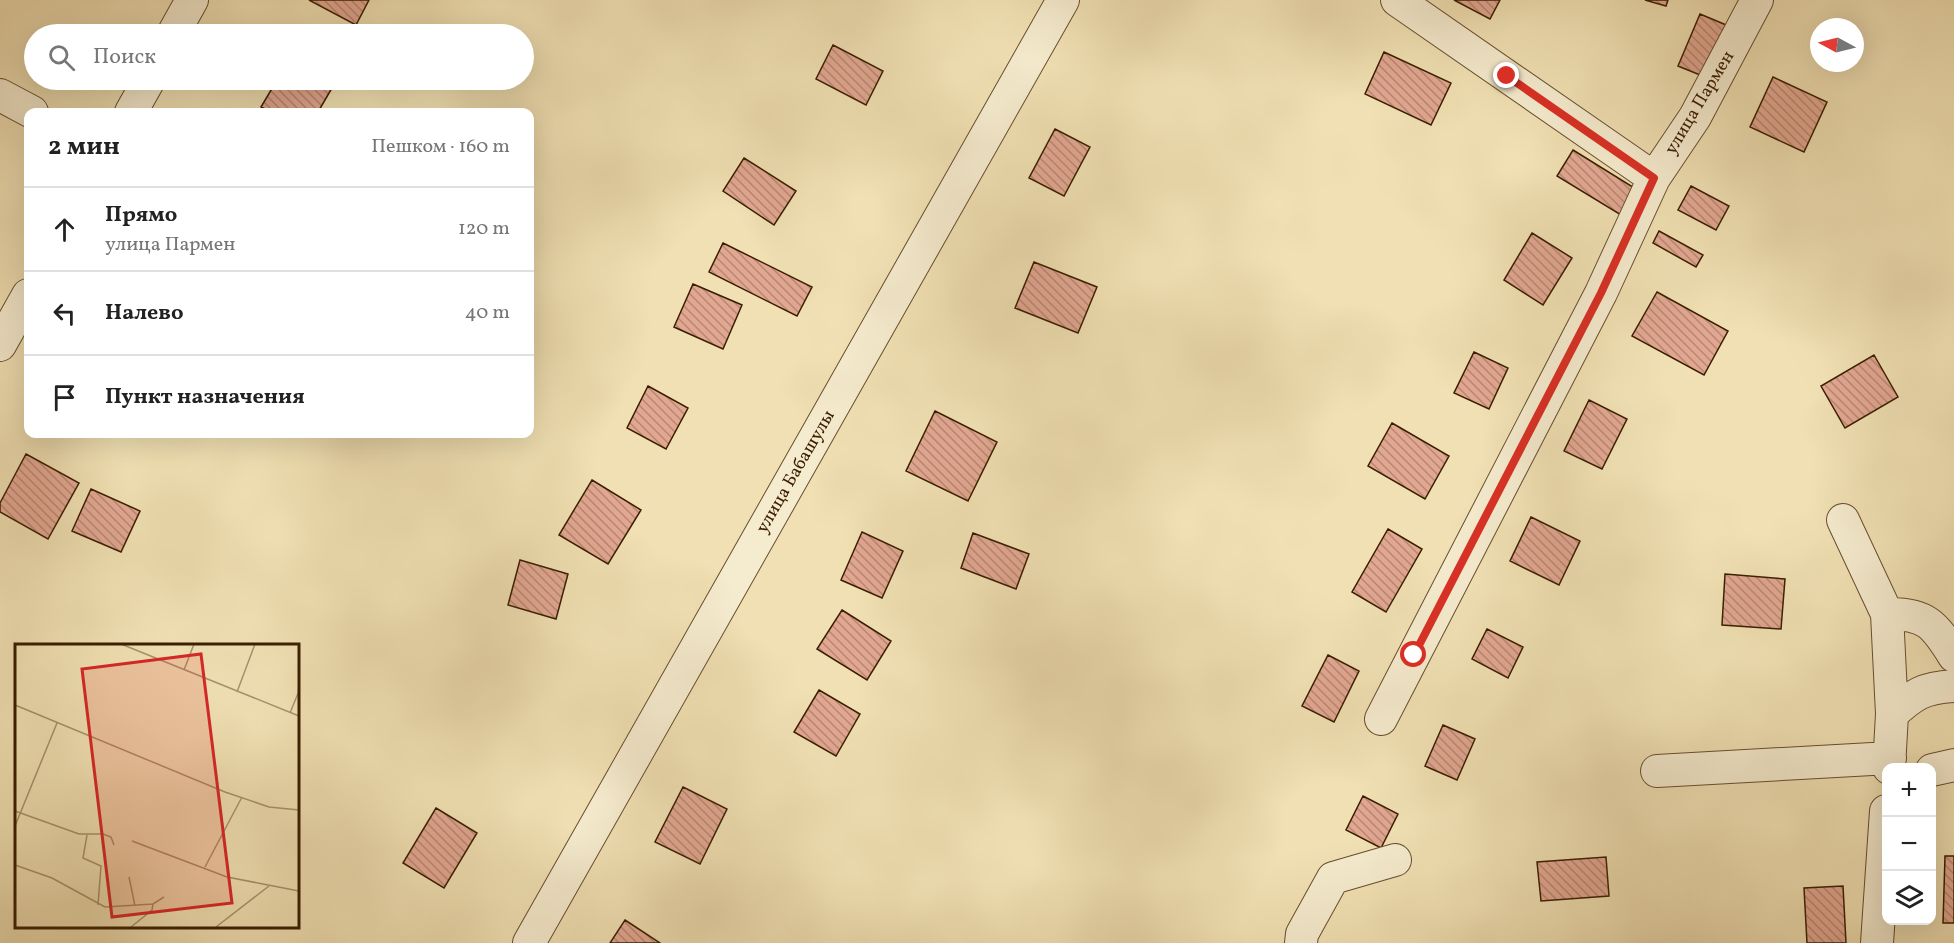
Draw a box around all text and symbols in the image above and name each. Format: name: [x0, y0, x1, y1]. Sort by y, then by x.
north arrow: [1810, 18, 1864, 72]
search box: [24, 24, 534, 90]
icon: search: [45, 41, 78, 74]
text: Поиск: [93, 42, 156, 73]
street label: улица Пармен: [1659, 46, 1741, 160]
route end: [1493, 62, 1519, 88]
text: 2 мин: [48, 129, 120, 165]
text: Пешком · 160 m: [371, 133, 510, 161]
text: Прямо: [105, 200, 177, 231]
icon: ahead: [48, 213, 81, 246]
text: 120 m: [458, 215, 510, 243]
text: улица Пармен: [105, 231, 235, 259]
icon: left: [48, 297, 81, 330]
text: Налево: [105, 298, 184, 329]
text: 40 m: [465, 299, 510, 327]
icon: arrive: [48, 381, 81, 414]
text: Пункт назначения: [105, 382, 305, 413]
street label: улица Бабашулы: [750, 405, 842, 538]
route start: [1400, 641, 1426, 667]
inset map: [15, 644, 298, 928]
map controls: [1882, 763, 1936, 925]
button: +: [1882, 763, 1936, 817]
button: −: [1882, 817, 1936, 871]
button: layers: [1882, 871, 1936, 925]

